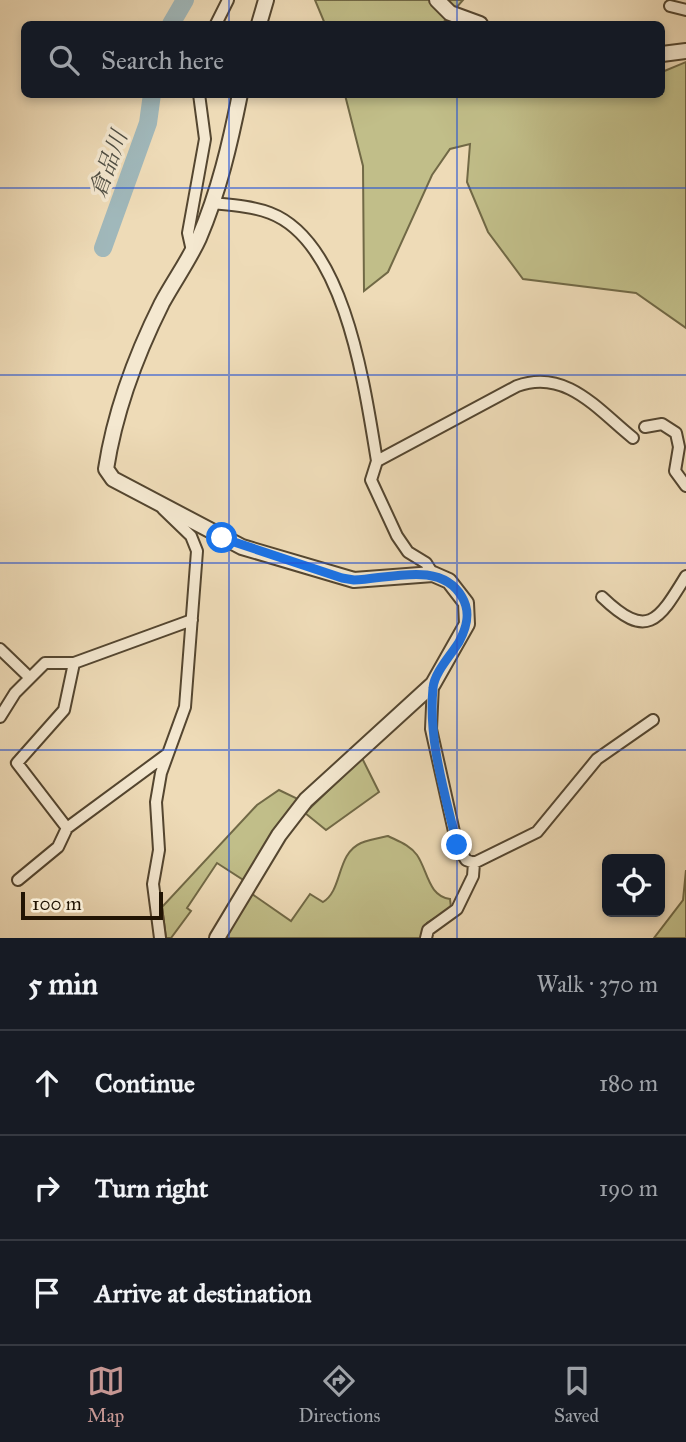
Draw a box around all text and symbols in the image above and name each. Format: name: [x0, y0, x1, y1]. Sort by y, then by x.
search box: [21, 21, 665, 98]
icon: search: [45, 41, 83, 79]
text: Search here: [101, 44, 224, 76]
water label: 倉品川: [83, 124, 134, 201]
route start: [206, 522, 237, 553]
route end: [441, 829, 472, 860]
map controls: [602, 854, 665, 917]
button: locate: [602, 854, 665, 917]
scale bar: [21, 889, 163, 921]
text: 100 m: [32, 892, 82, 915]
text: 5 min: [28, 966, 98, 1002]
text: Walk · 370 m: [537, 970, 658, 998]
icon: ahead: [28, 1064, 66, 1102]
text: Continue: [95, 1067, 195, 1099]
text: 180 m: [599, 1069, 658, 1097]
icon: right: [28, 1169, 66, 1207]
text: Turn right: [95, 1172, 208, 1204]
text: 190 m: [599, 1174, 658, 1202]
icon: arrive: [28, 1274, 66, 1312]
text: Arrive at destination: [95, 1277, 312, 1309]
tab: Map: [87, 1362, 125, 1427]
tab: Directions: [298, 1362, 380, 1427]
tab: Saved: [554, 1362, 599, 1427]

